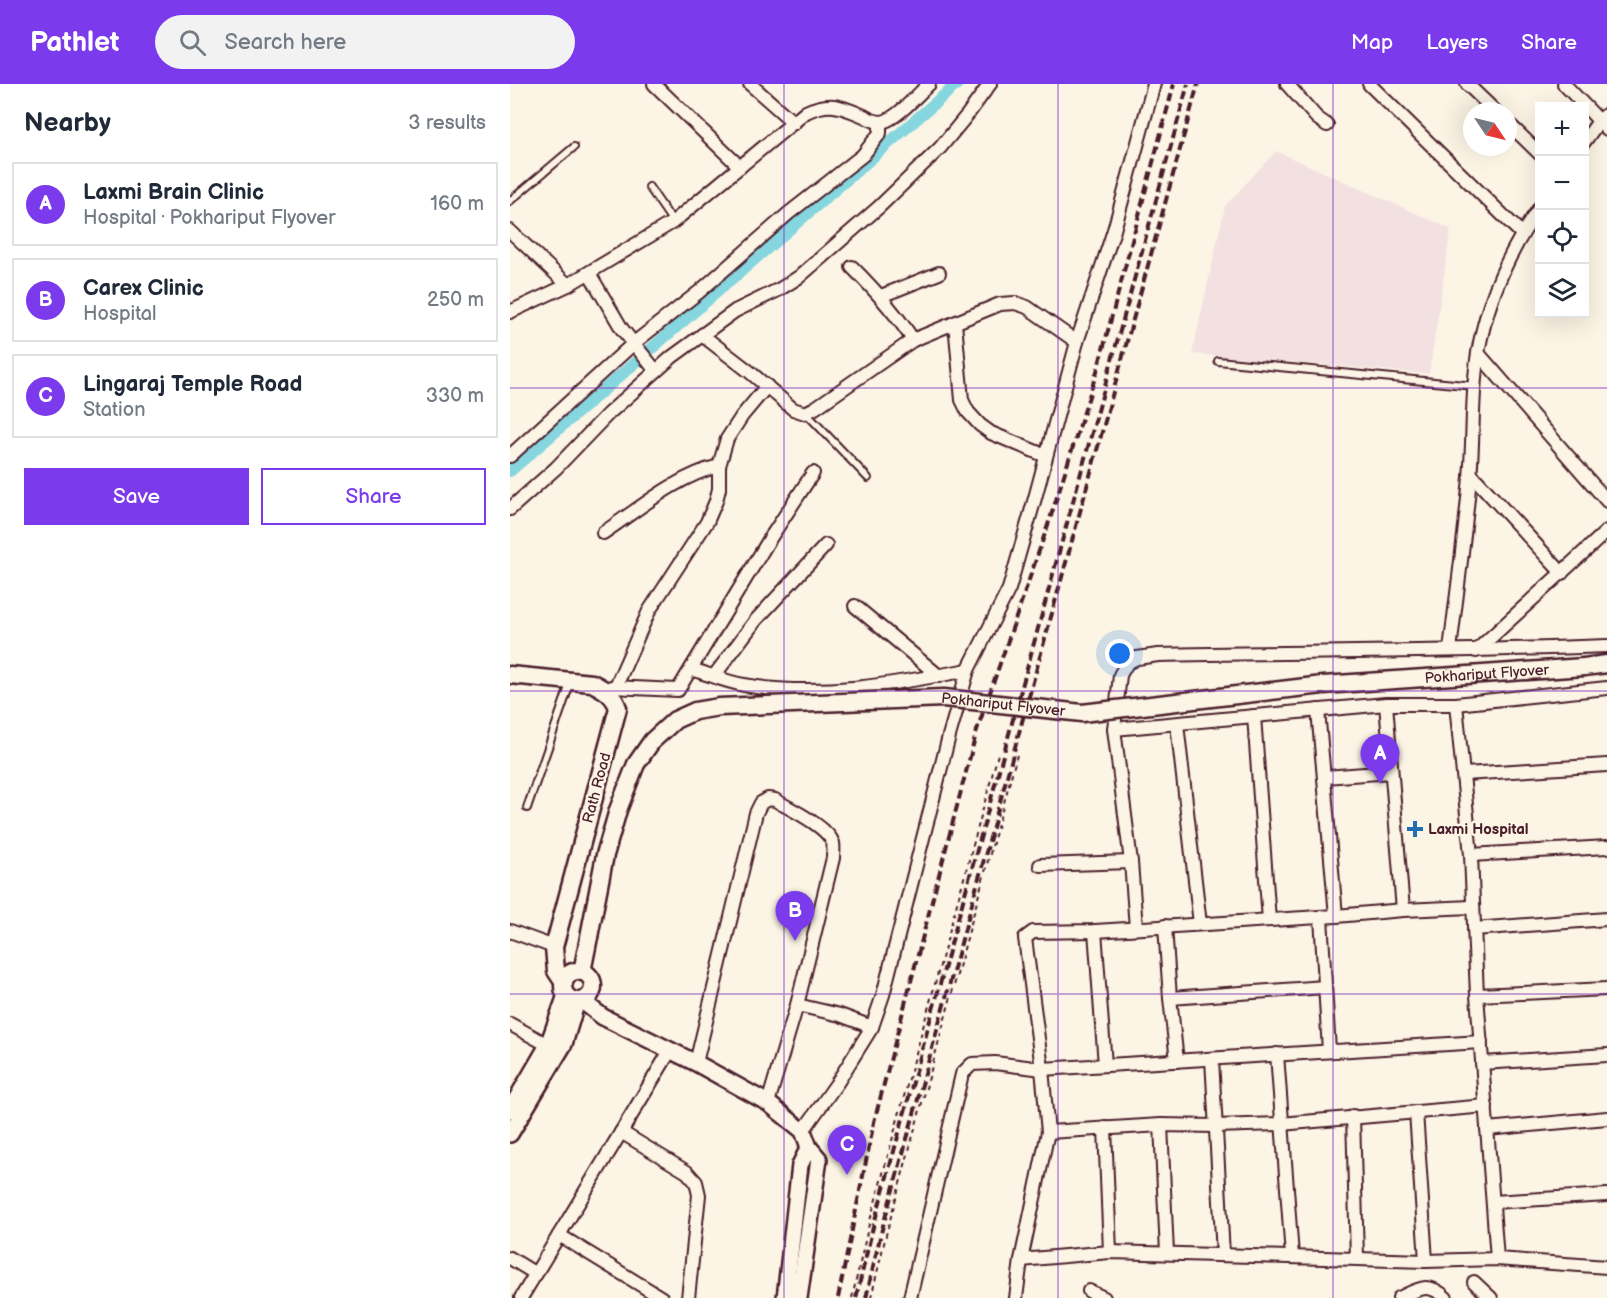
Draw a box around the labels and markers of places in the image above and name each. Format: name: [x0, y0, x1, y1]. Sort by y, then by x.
pin: A: [1360, 734, 1400, 784]
marker: Laxmi Hospital: [1406, 820, 1424, 838]
place label: Laxmi Hospital: [1428, 820, 1529, 839]
pin: B: [776, 892, 814, 941]
pin: C: [828, 1126, 866, 1175]

